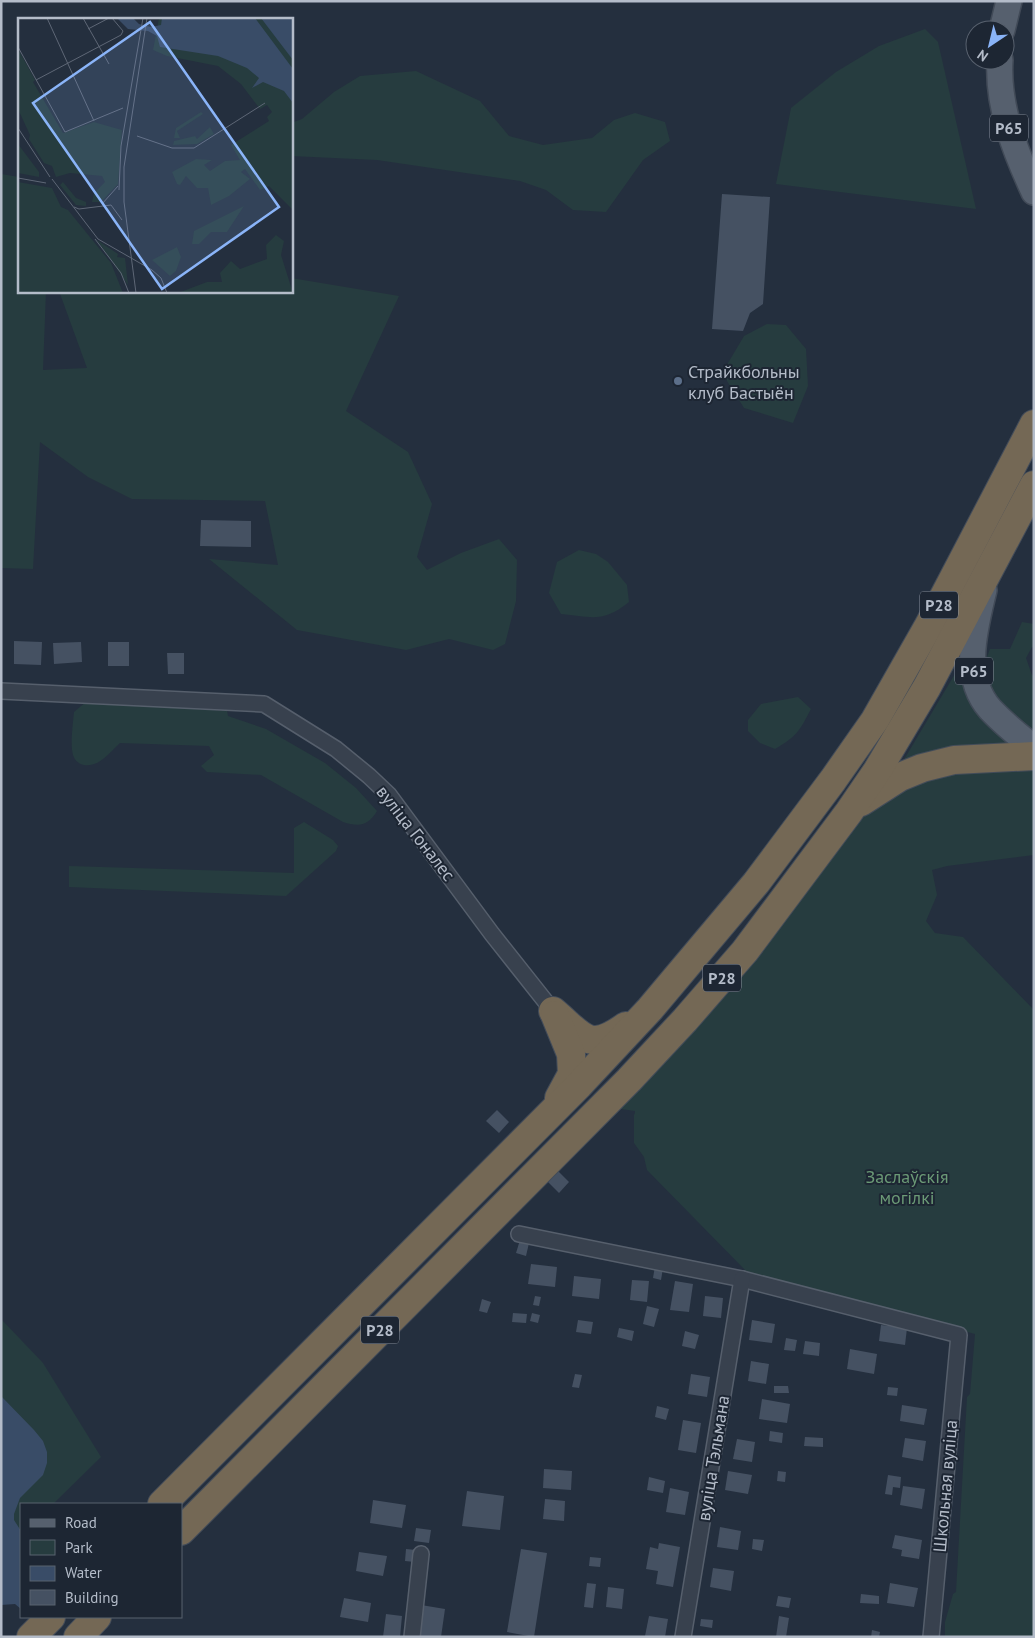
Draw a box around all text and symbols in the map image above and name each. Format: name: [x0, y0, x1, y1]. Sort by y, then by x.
inset map: [18, 18, 292, 292]
north arrow: [965, 20, 1015, 70]
text: N: [974, 46, 991, 66]
road number: Р65: [990, 115, 1028, 142]
place label: Страйкбольны клуб Бастыён: [688, 360, 800, 404]
marker: Страйкбольны клуб Бастыён: [672, 375, 684, 387]
road number: Р28: [920, 592, 958, 618]
road number: Р65: [955, 658, 993, 684]
street label: вуліца Гоналес: [372, 781, 460, 885]
road number: Р28: [703, 964, 741, 991]
park label: Заслаўскія могілкі: [865, 1165, 949, 1209]
road number: Р28: [361, 1316, 399, 1344]
street label: вуліца Тэльмана: [692, 1394, 734, 1522]
street label: Школьная вуліца: [928, 1419, 962, 1553]
legend: [20, 1503, 182, 1618]
text: Road: [65, 1513, 97, 1532]
text: Park: [65, 1538, 93, 1557]
text: Water: [65, 1563, 102, 1582]
text: Building: [65, 1588, 119, 1607]

